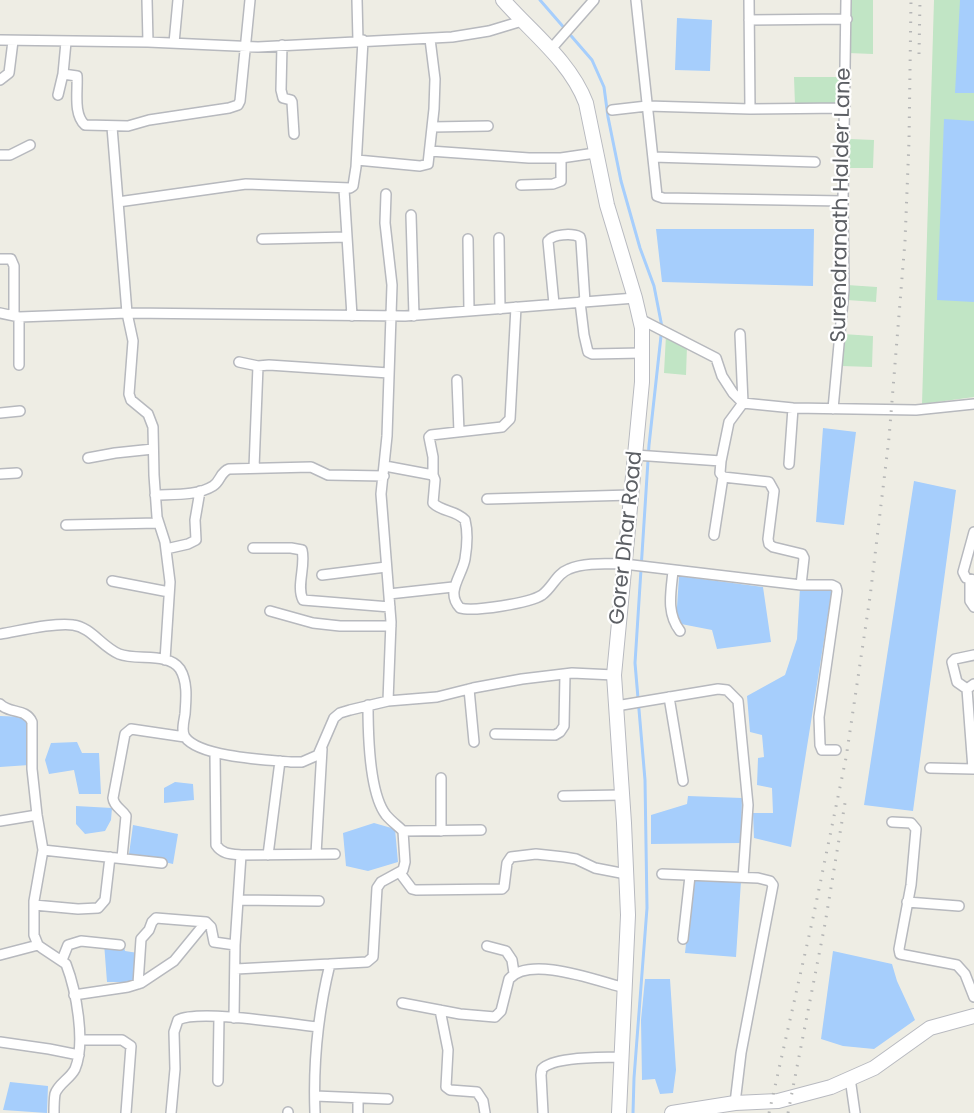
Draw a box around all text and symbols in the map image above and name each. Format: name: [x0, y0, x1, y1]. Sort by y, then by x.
street label: Surendranath Halder Lane: [827, 67, 857, 343]
street label: Gorer Dhar Road: [605, 450, 649, 626]

